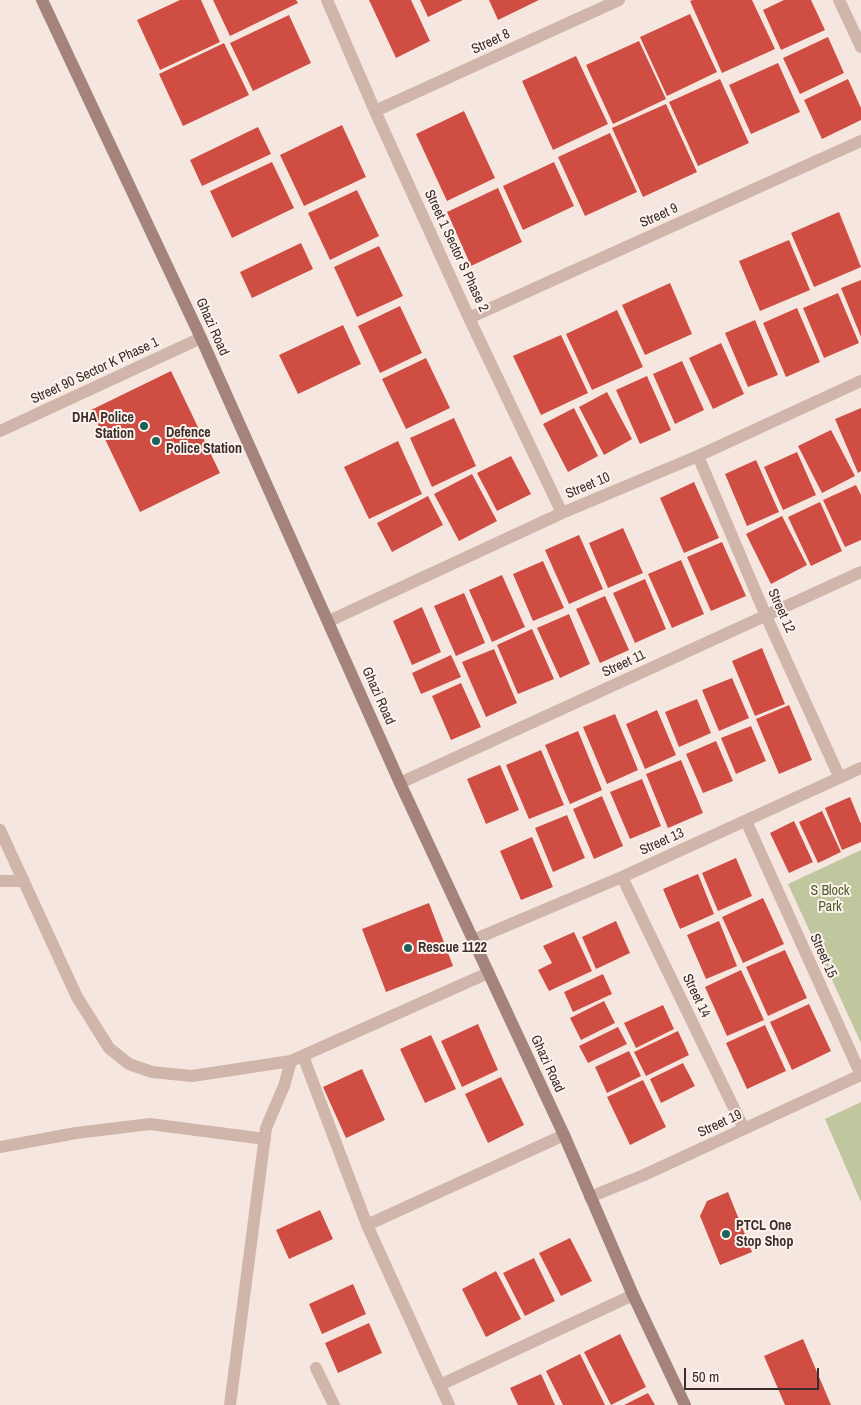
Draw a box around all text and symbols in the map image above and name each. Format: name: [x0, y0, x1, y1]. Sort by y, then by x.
street label: Street 8: [469, 26, 513, 58]
street label: Street 1 Sector S Phase 2: [420, 187, 492, 315]
street label: Street 9: [637, 200, 681, 232]
street label: Ghazi Road: [192, 296, 232, 358]
street label: Street 90 Sector K Phase 1: [28, 334, 162, 408]
place label: DHA Police Station: [72, 410, 134, 442]
marker: DHA Police Station: [138, 420, 150, 432]
place label: Defence Police Station: [166, 425, 242, 458]
marker: Defence Police Station: [150, 435, 162, 447]
street label: Street 10: [563, 469, 613, 503]
street label: Street 12: [764, 586, 798, 636]
street label: Street 11: [600, 647, 648, 681]
street label: Ghazi Road: [358, 665, 398, 727]
street label: Street 13: [637, 825, 687, 859]
park label: S Block Park: [811, 883, 849, 916]
street label: Street 15: [806, 931, 840, 981]
place label: Rescue 1122: [418, 940, 487, 956]
marker: Rescue 1122: [402, 942, 414, 954]
street label: Street 14: [678, 971, 714, 1021]
street label: Ghazi Road: [526, 1033, 568, 1095]
street label: Street 19: [695, 1107, 745, 1141]
place label: PTCL One Stop Shop: [736, 1218, 793, 1250]
marker: PTCL One Stop Shop: [720, 1228, 732, 1240]
scale bar: [686, 1358, 821, 1390]
text: 50 m: [692, 1366, 719, 1387]

